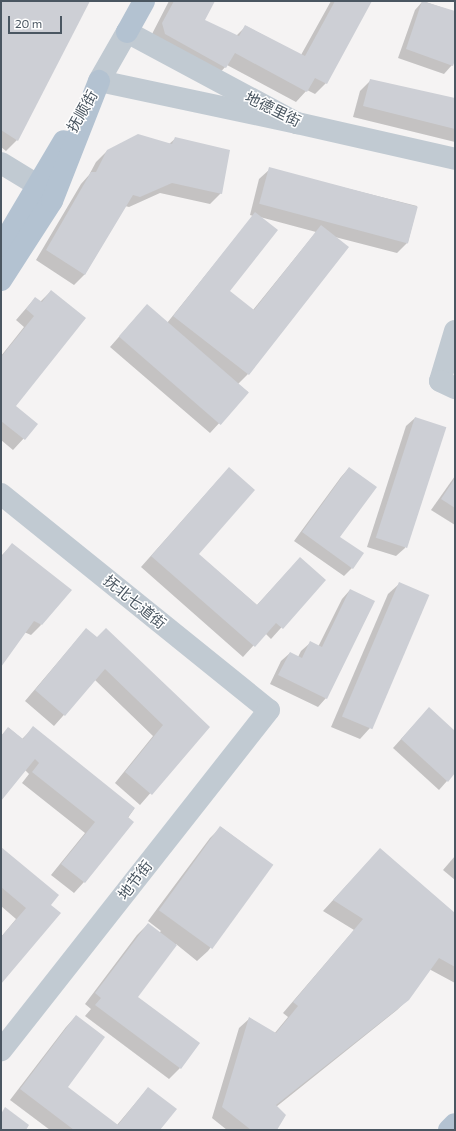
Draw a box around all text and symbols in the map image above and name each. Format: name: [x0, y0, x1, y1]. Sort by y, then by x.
scale bar: [10, 8, 64, 34]
text: 20 m: [15, 16, 42, 30]
street label: 抚顺街: [63, 87, 101, 135]
street label: 地德里街: [242, 88, 304, 130]
street label: 抚北七道街: [100, 571, 170, 633]
street label: 地节街: [114, 857, 156, 903]

